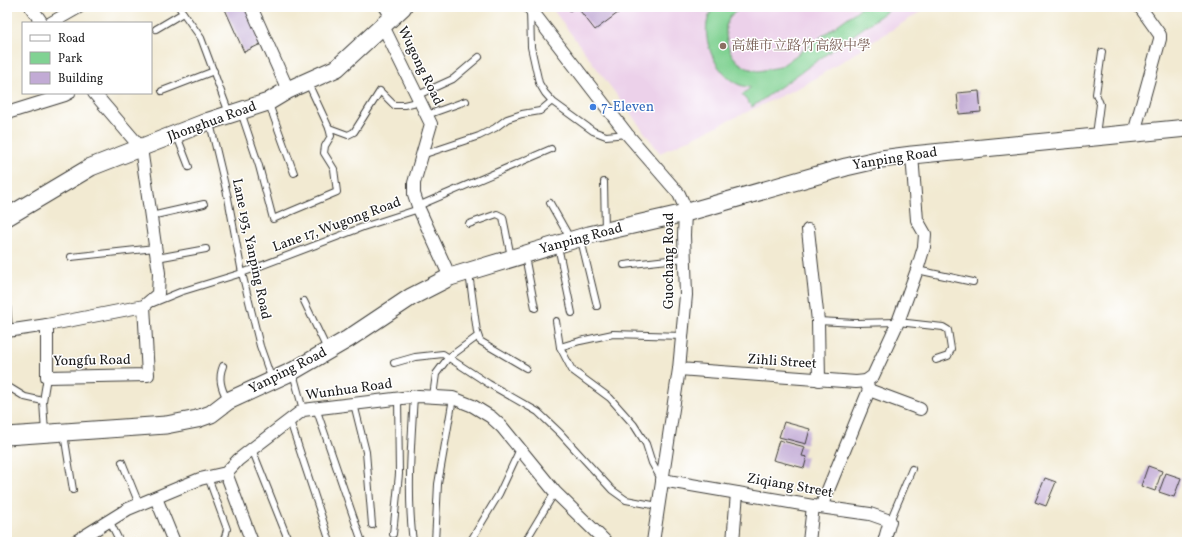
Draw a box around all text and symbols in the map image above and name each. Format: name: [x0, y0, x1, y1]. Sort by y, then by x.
legend: [22, 22, 152, 94]
street label: Wugong Road: [393, 23, 447, 109]
text: Road: [58, 31, 85, 47]
place label: 高雄市立路竹高級中學: [731, 37, 871, 56]
marker: 高雄市立路竹高級中學: [718, 41, 728, 51]
text: Park: [58, 51, 83, 67]
text: Building: [58, 71, 103, 87]
street label: Jhonghua Road: [165, 97, 259, 147]
place label: 7-Eleven: [601, 98, 654, 117]
marker: 7-Eleven: [588, 102, 598, 112]
street label: Yanping Road: [851, 143, 939, 175]
street label: Lane 193, Yanping Road: [227, 177, 275, 321]
street label: Lane 17, Wugong Road: [270, 193, 404, 257]
street label: Guochang Road: [660, 213, 679, 309]
street label: Yanping Road: [537, 219, 625, 259]
street label: Yanping Road: [246, 343, 330, 399]
street label: Zihli Street: [747, 350, 817, 374]
street label: Yongfu Road: [53, 351, 131, 371]
street label: Wunhua Road: [304, 374, 394, 405]
street label: Ziqiang Street: [746, 469, 835, 503]

